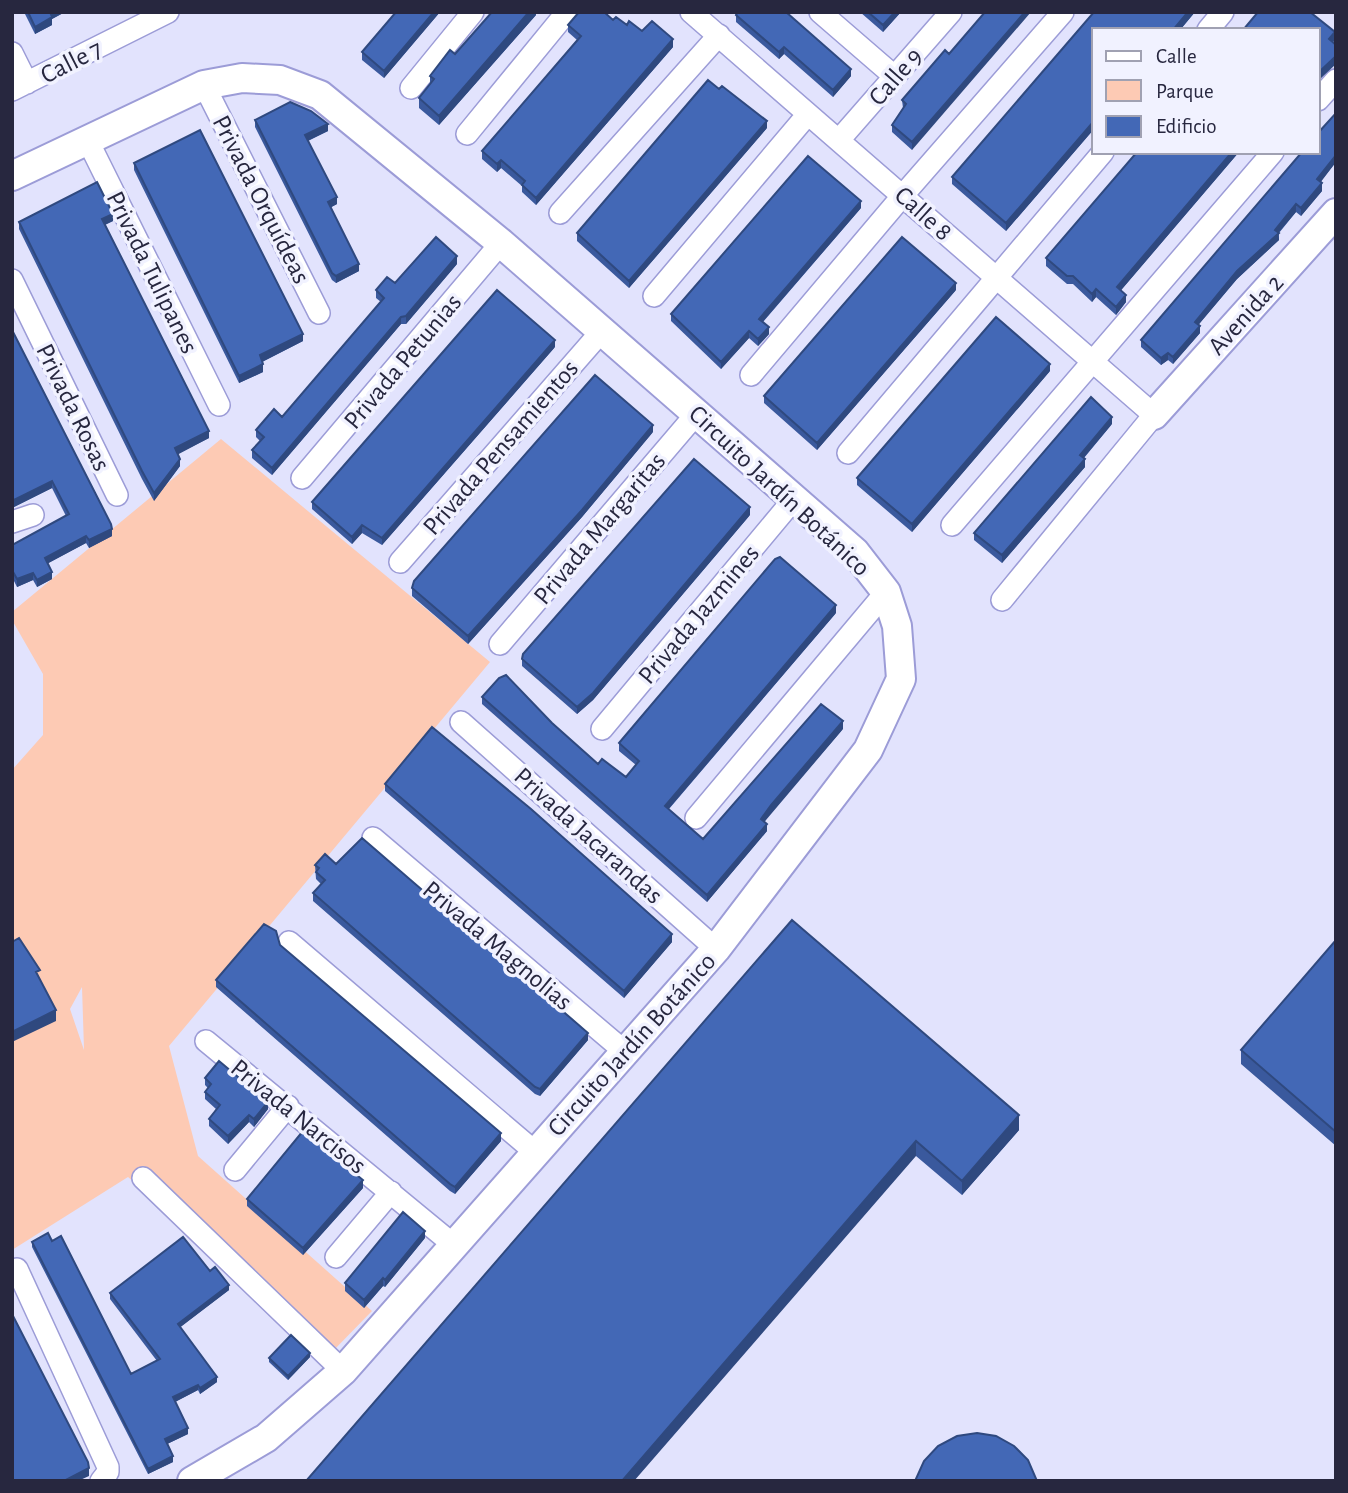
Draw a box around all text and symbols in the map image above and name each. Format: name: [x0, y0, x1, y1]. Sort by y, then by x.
legend: [1092, 28, 1320, 154]
street label: Calle 7: [36, 35, 107, 88]
street label: Calle 9: [864, 43, 928, 110]
text: Calle: [1156, 46, 1197, 67]
text: Parque: [1156, 81, 1214, 102]
street label: Privada Orquídeas: [208, 111, 315, 288]
text: Edificio: [1156, 116, 1217, 137]
street label: Calle 8: [890, 182, 957, 246]
street label: Privada Tulipanes: [102, 187, 203, 358]
street label: Avenida 2: [1203, 269, 1288, 360]
street label: Privada Petunias: [339, 289, 466, 434]
street label: Privada Rosas: [31, 340, 115, 475]
street label: Privada Pensamientos: [418, 355, 583, 540]
street label: Circuito Jardín Botánico: [684, 400, 875, 581]
street label: Privada Margaritas: [529, 448, 671, 609]
street label: Privada Jazmines: [633, 540, 764, 689]
street label: Privada Jacarandas: [509, 763, 667, 909]
street label: Privada Magnolias: [418, 876, 577, 1015]
street label: Circuito Jardín Botánico: [543, 948, 721, 1141]
street label: Privada Narcisos: [226, 1054, 371, 1179]

